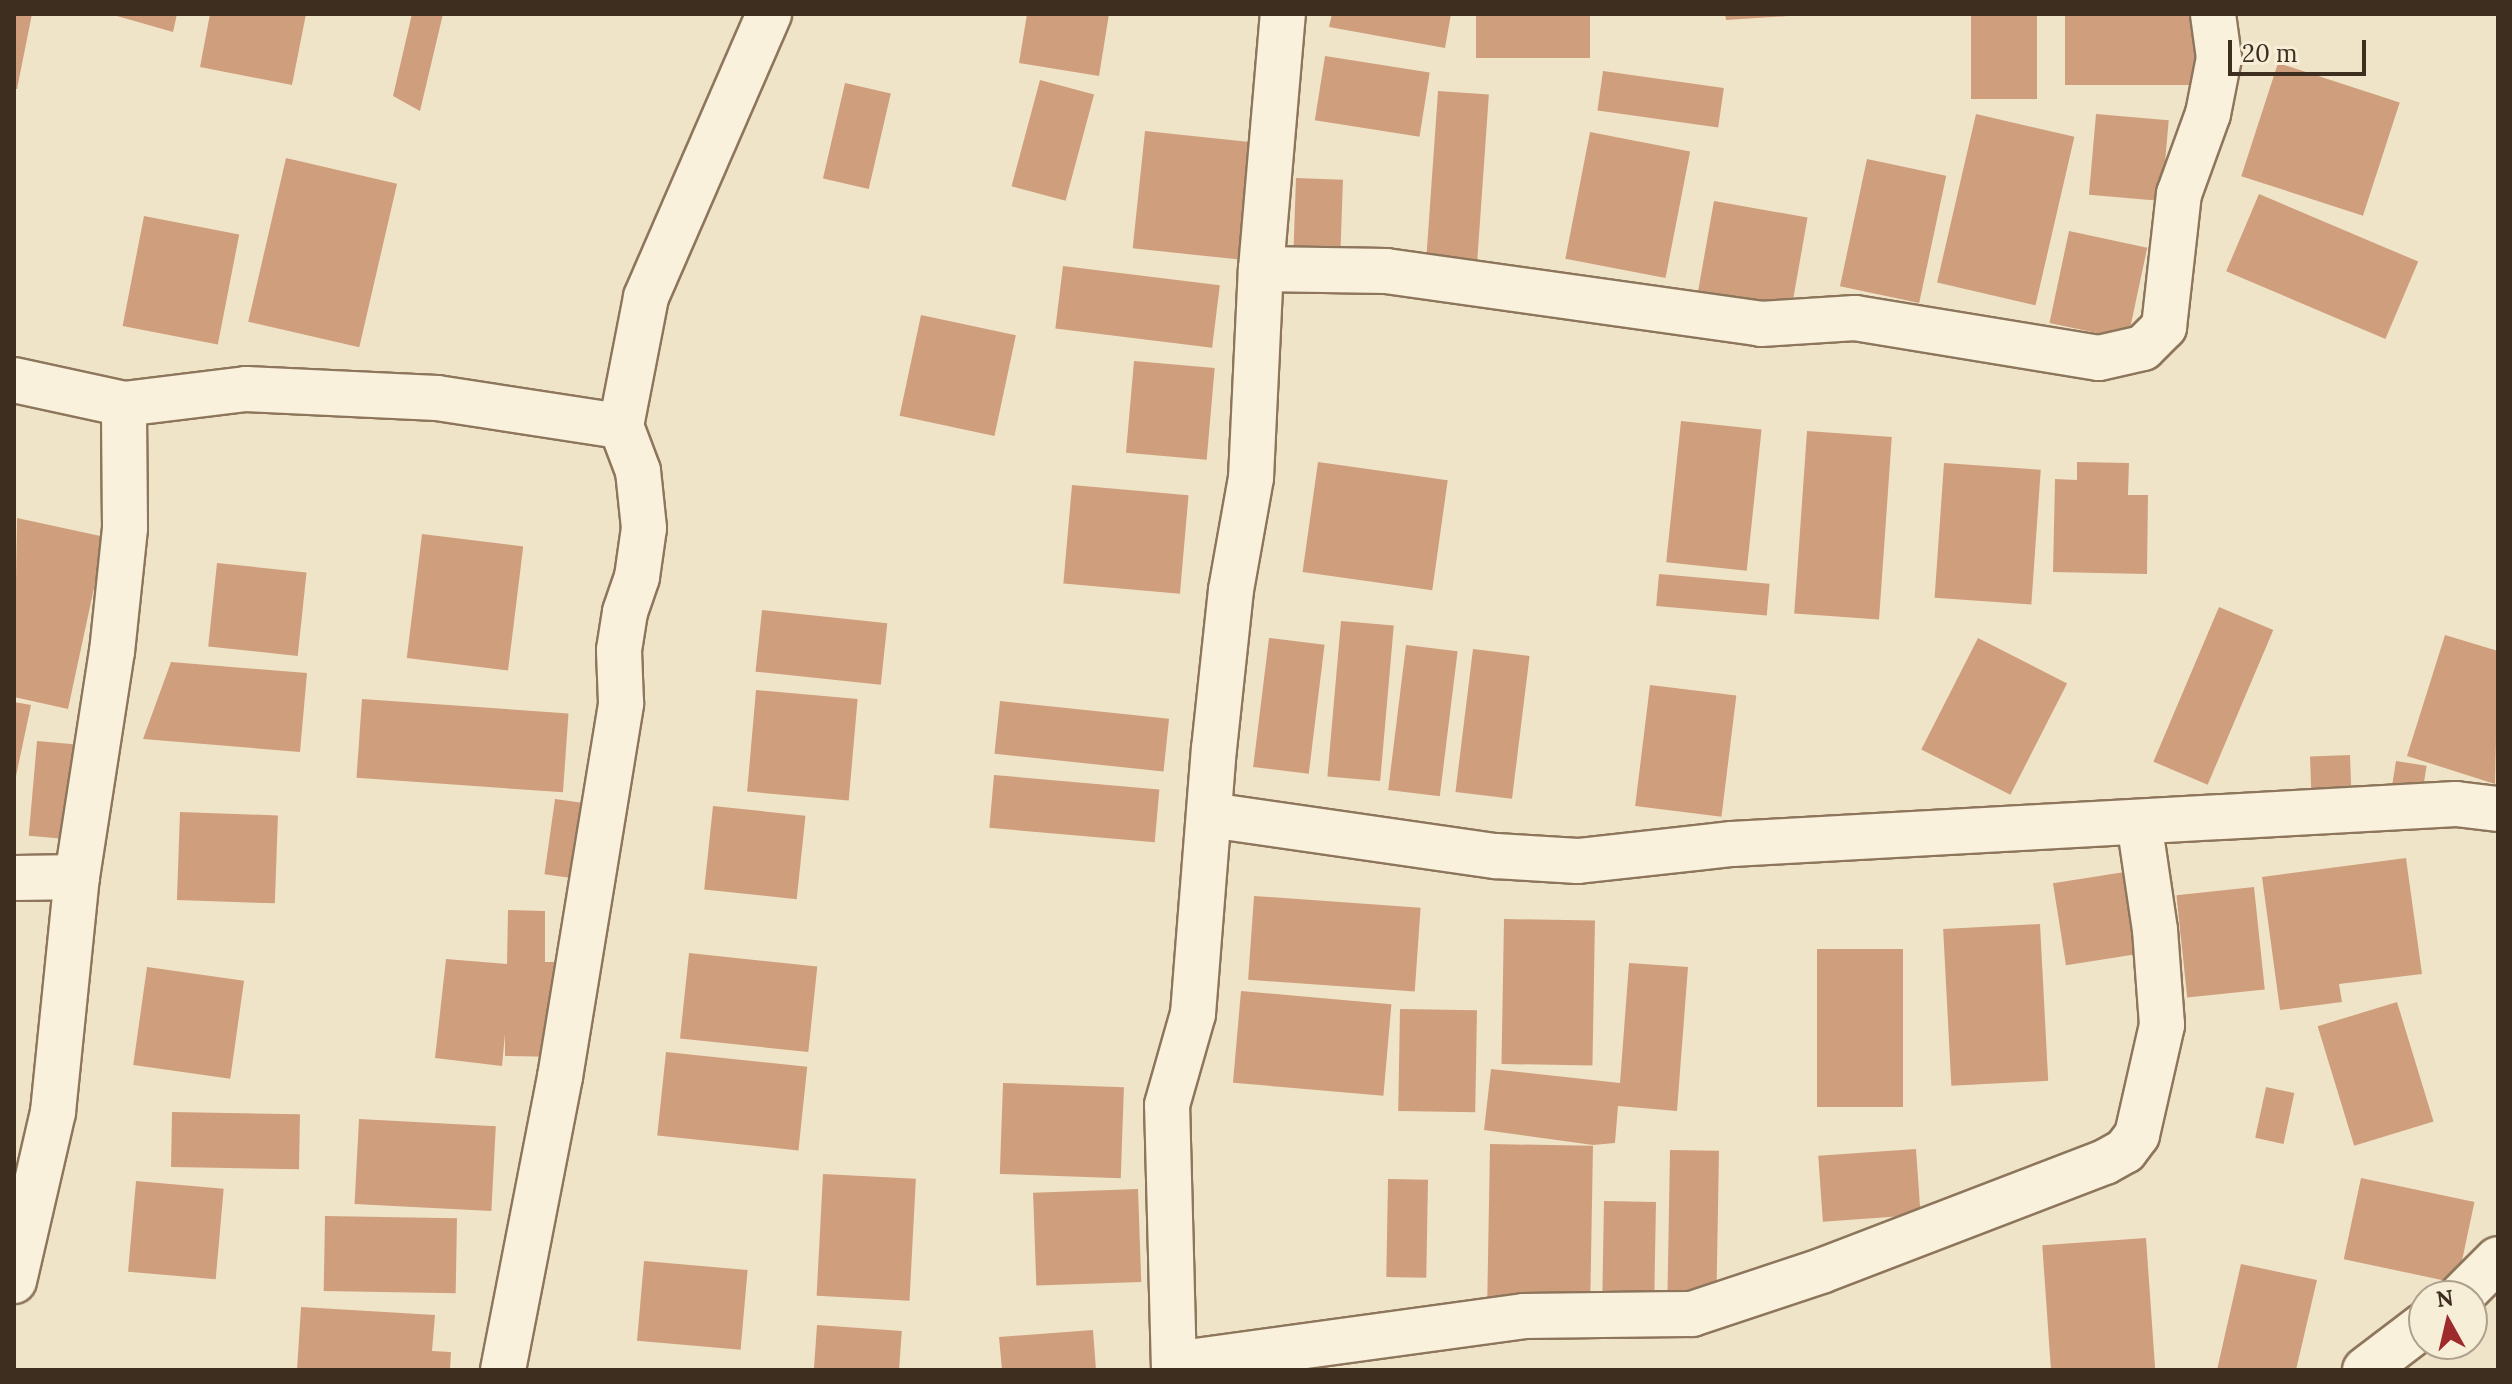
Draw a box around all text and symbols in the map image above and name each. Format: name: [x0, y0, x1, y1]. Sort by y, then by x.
scale bar: [2232, 24, 2370, 74]
text: 20 m: [2242, 38, 2298, 69]
north arrow: [2408, 1280, 2488, 1360]
text: N: [2435, 1283, 2455, 1313]

